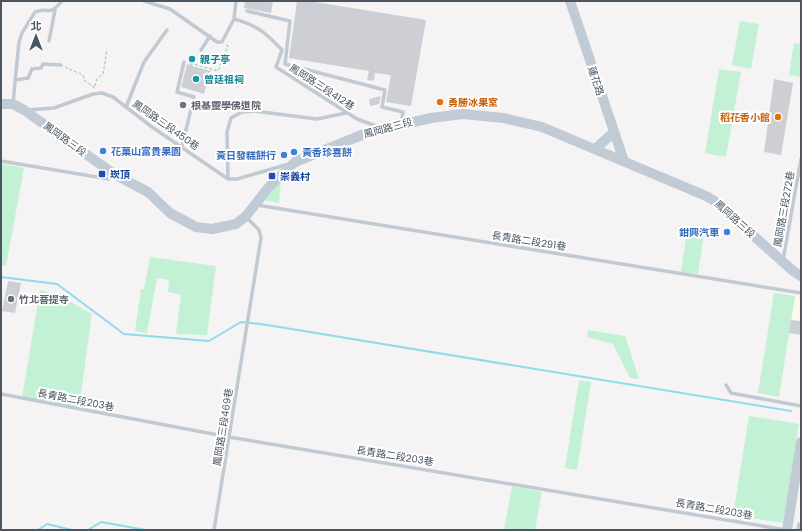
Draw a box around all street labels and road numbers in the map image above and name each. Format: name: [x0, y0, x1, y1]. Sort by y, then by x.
street label: 鳳岡路三段412巷: [286, 60, 358, 114]
street label: 蓮花路: [584, 64, 608, 98]
street label: 鳳岡路三段450巷: [129, 96, 203, 154]
street label: 鳳岡路三段: [362, 114, 414, 142]
street label: 鳳岡路三段: [40, 118, 90, 160]
street label: 鳳岡路三段272巷: [770, 170, 798, 248]
street label: 鳳岡路三段: [711, 197, 759, 241]
street label: 長青路二段291巷: [491, 228, 567, 254]
street label: 長青路二段203巷: [36, 385, 116, 415]
street label: 鳳岡路三段469巷: [209, 387, 237, 467]
street label: 長青路二段203巷: [355, 442, 435, 470]
street label: 長青路二段203巷: [674, 495, 754, 523]

